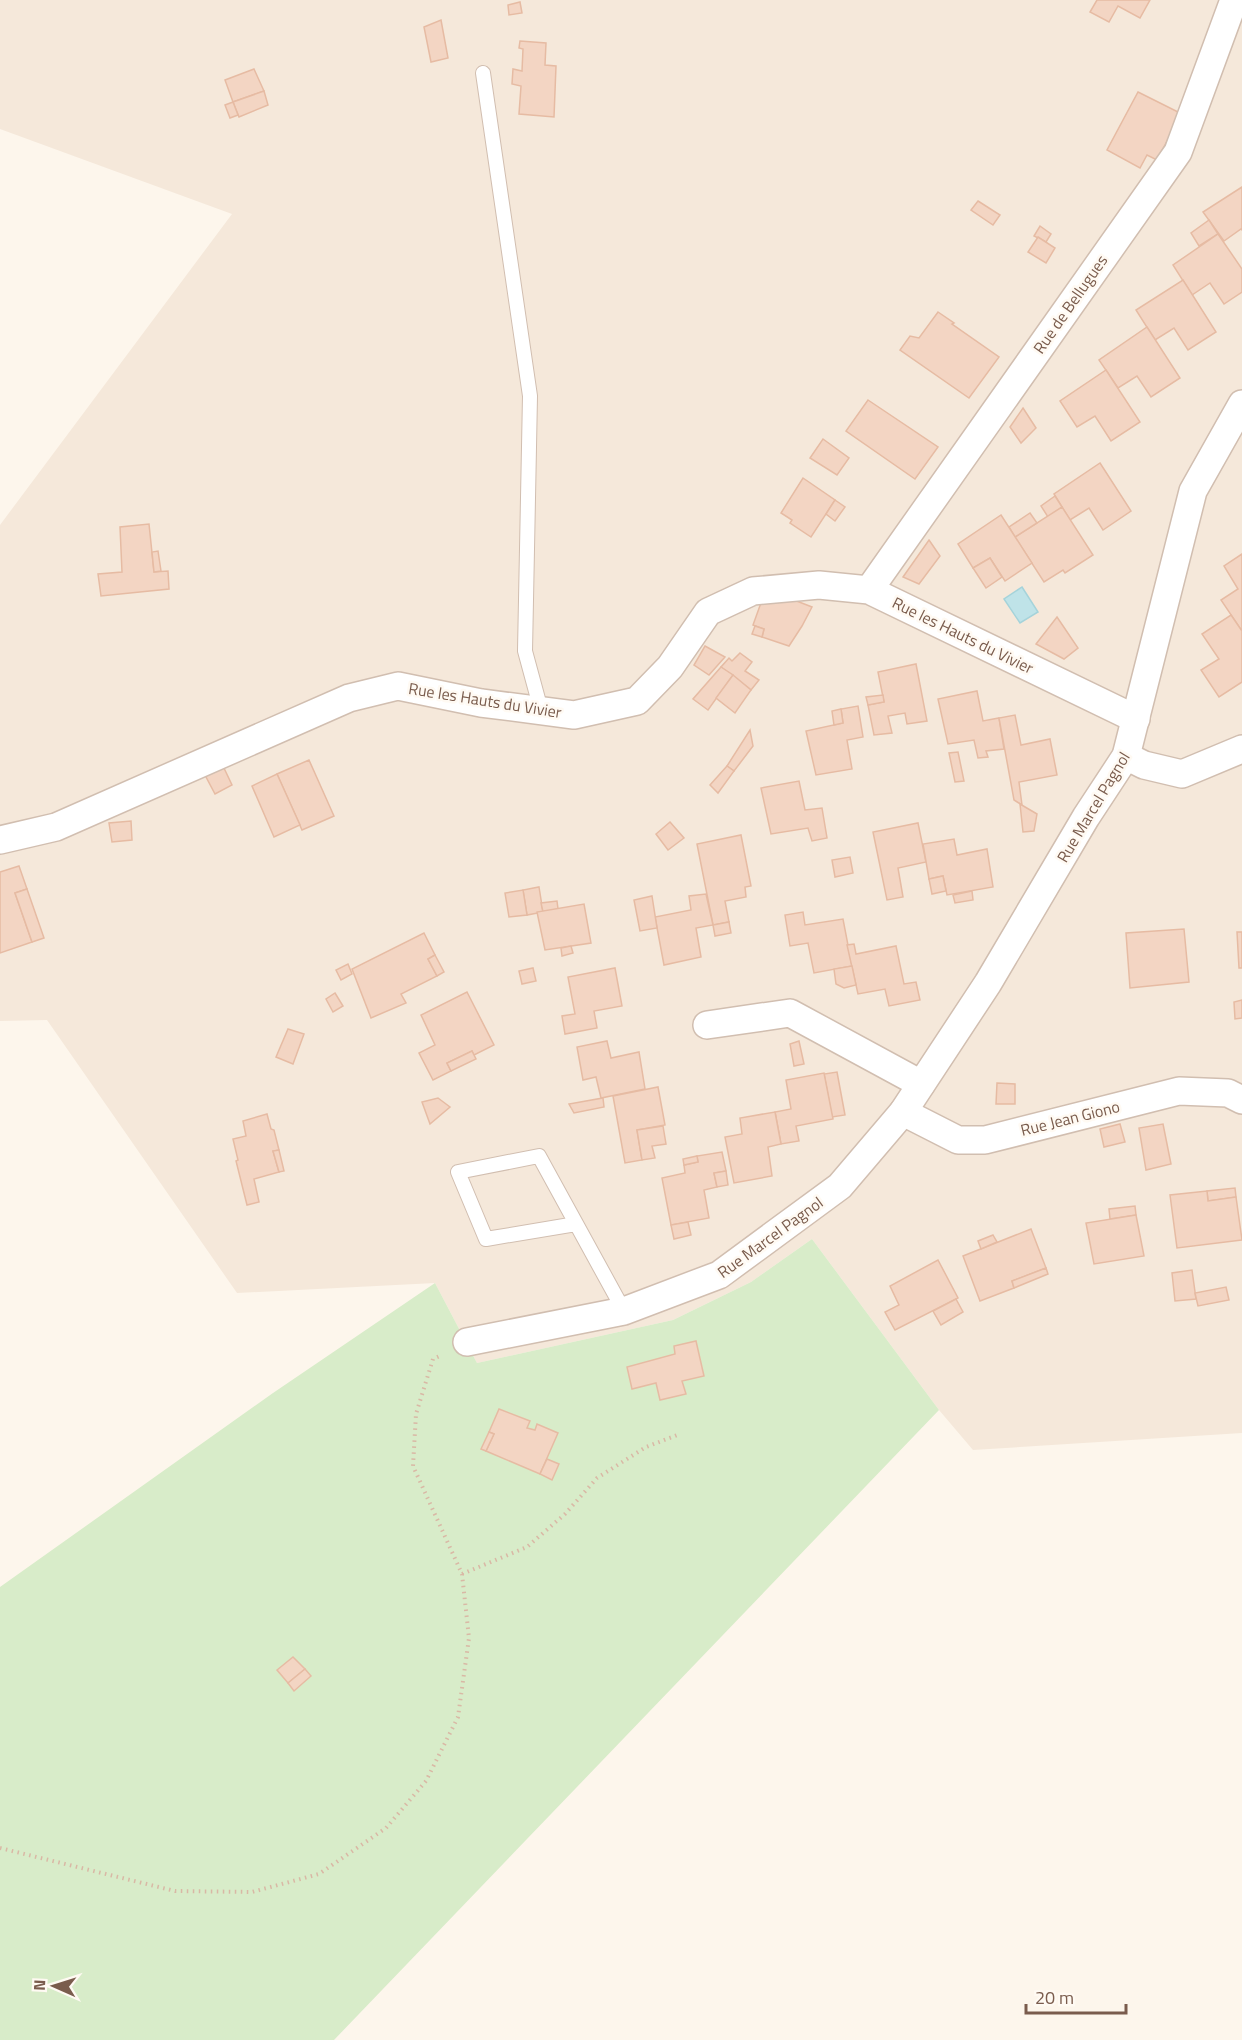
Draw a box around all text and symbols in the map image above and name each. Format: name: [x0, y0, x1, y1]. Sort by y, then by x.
street label: Rue de Bellugues: [1027, 250, 1113, 358]
street label: Rue les Hauts du Vivier: [888, 590, 1038, 680]
street label: Rue les Hauts du Vivier: [407, 676, 564, 724]
street label: Rue Marcel Pagnol: [1050, 747, 1136, 867]
street label: Rue Jean Giono: [1018, 1094, 1122, 1142]
street label: Rue Marcel Pagnol: [712, 1190, 828, 1284]
north arrow: [24, 1956, 84, 2016]
scale bar: [1026, 1977, 1126, 2015]
text: N: [27, 1979, 51, 1991]
text: 20 m: [1035, 1984, 1074, 2011]

